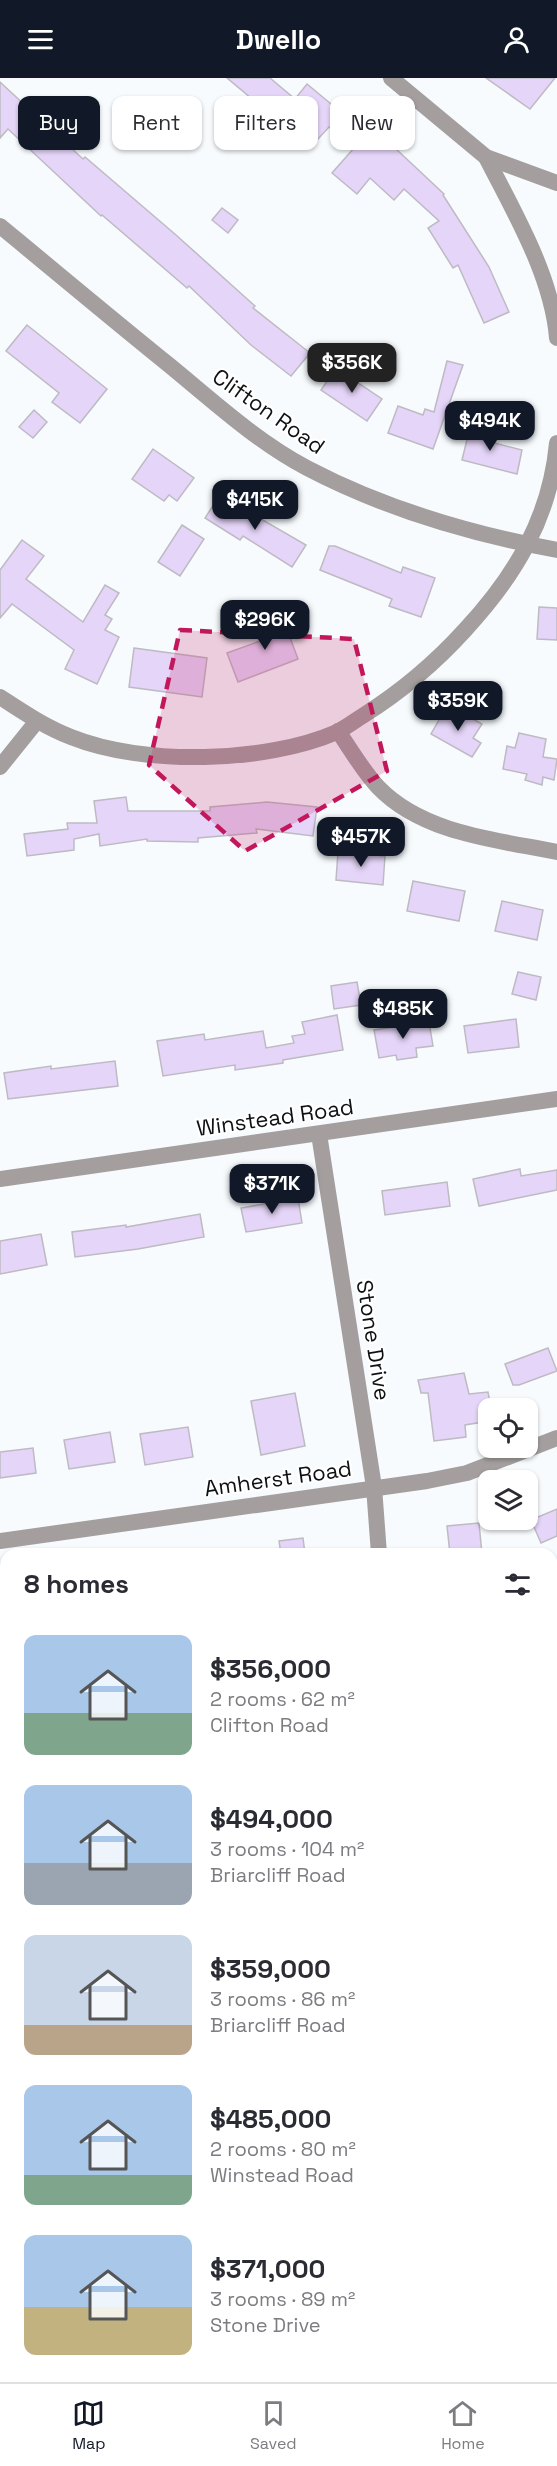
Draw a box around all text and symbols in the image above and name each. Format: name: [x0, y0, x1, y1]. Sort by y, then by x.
text: Dwello: [236, 22, 321, 57]
icon: menu: [24, 23, 57, 56]
icon: person: [500, 23, 533, 56]
chip: Buy: [18, 96, 100, 150]
chip: Rent: [112, 96, 202, 150]
chip: Filters: [214, 96, 318, 150]
chip: New: [330, 96, 415, 150]
pin: $356K: [310, 343, 394, 394]
text: $356K: [321, 349, 383, 375]
street label: Clifton Road: [207, 362, 331, 460]
pin: $494K: [448, 401, 532, 452]
text: $494K: [459, 407, 521, 433]
pin: $415K: [213, 480, 297, 531]
text: $415K: [226, 486, 284, 512]
pin: $296K: [223, 600, 307, 651]
text: $296K: [234, 606, 296, 632]
pin: $359K: [416, 681, 500, 732]
text: $359K: [427, 687, 489, 713]
pin: $457K: [319, 817, 403, 868]
text: $457K: [331, 823, 391, 849]
pin: $485K: [361, 989, 445, 1040]
text: $485K: [372, 995, 434, 1021]
street label: Winstead Road: [195, 1092, 355, 1142]
pin: $371K: [230, 1164, 314, 1215]
text: $371K: [244, 1170, 300, 1196]
street label: Stone Drive: [351, 1278, 397, 1402]
map controls: [478, 1398, 538, 1530]
button: locate: [478, 1398, 538, 1458]
street label: Amherst Road: [203, 1454, 353, 1502]
button: layers: [478, 1470, 538, 1530]
text: 8 homes: [24, 1567, 129, 1601]
icon: filters: [501, 1568, 534, 1601]
text: $356,000: [210, 1652, 331, 1686]
icon: home: [72, 1659, 144, 1731]
text: 2 rooms · 62 m²: [210, 1686, 355, 1712]
text: Clifton Road: [210, 1712, 329, 1738]
text: $494,000: [210, 1802, 333, 1836]
icon: home: [72, 1809, 144, 1881]
text: 3 rooms · 104 m²: [210, 1836, 364, 1862]
text: Briarcliff Road: [210, 1862, 346, 1888]
text: $359,000: [210, 1952, 331, 1986]
icon: home: [72, 1959, 144, 2031]
text: 3 rooms · 86 m²: [210, 1986, 355, 2012]
text: Briarcliff Road: [210, 2012, 346, 2038]
text: $485,000: [210, 2102, 331, 2136]
icon: home: [72, 2109, 144, 2181]
text: 2 rooms · 80 m²: [210, 2136, 356, 2162]
text: Winstead Road: [210, 2162, 354, 2188]
text: $371,000: [210, 2252, 325, 2286]
icon: home: [72, 2259, 144, 2331]
text: 3 rooms · 89 m²: [210, 2286, 355, 2312]
text: Stone Drive: [210, 2312, 321, 2338]
tab: Map: [72, 2397, 106, 2454]
tab: Saved: [250, 2397, 297, 2454]
tab: Home: [441, 2397, 485, 2454]

